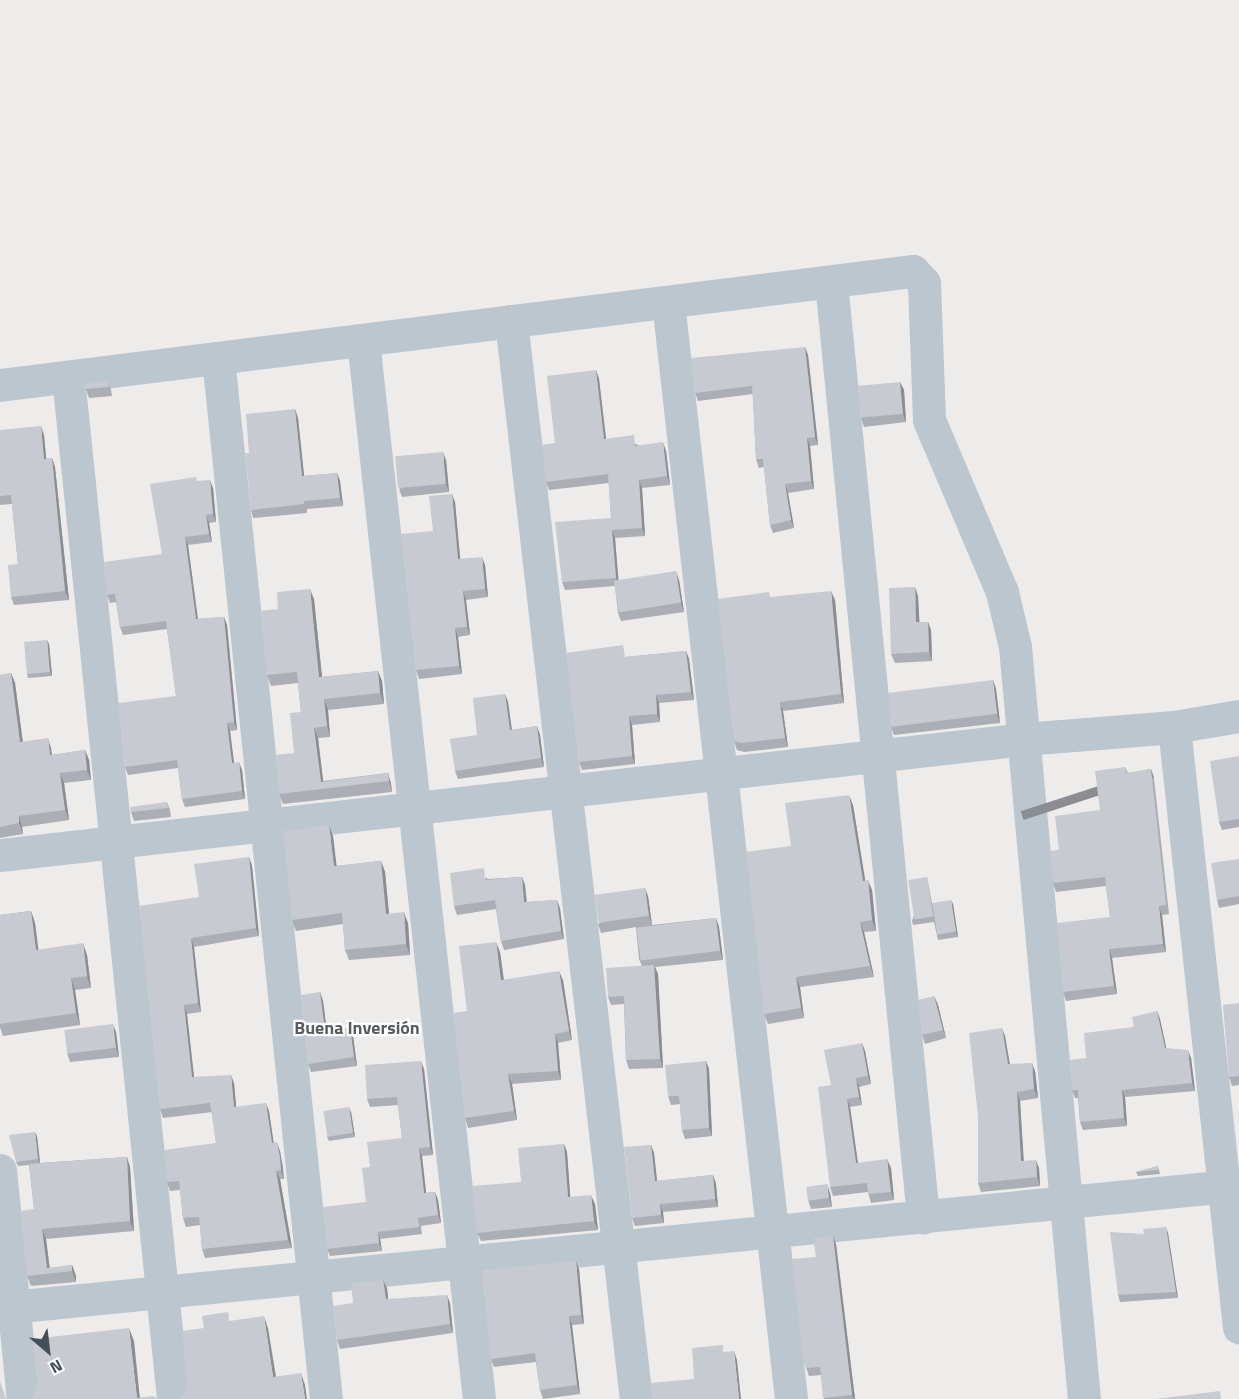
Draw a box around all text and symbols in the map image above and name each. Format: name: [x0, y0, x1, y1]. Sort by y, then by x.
district label: Buena Inversión: [294, 1017, 420, 1039]
north arrow: [18, 1321, 78, 1381]
text: N: [46, 1354, 67, 1380]

